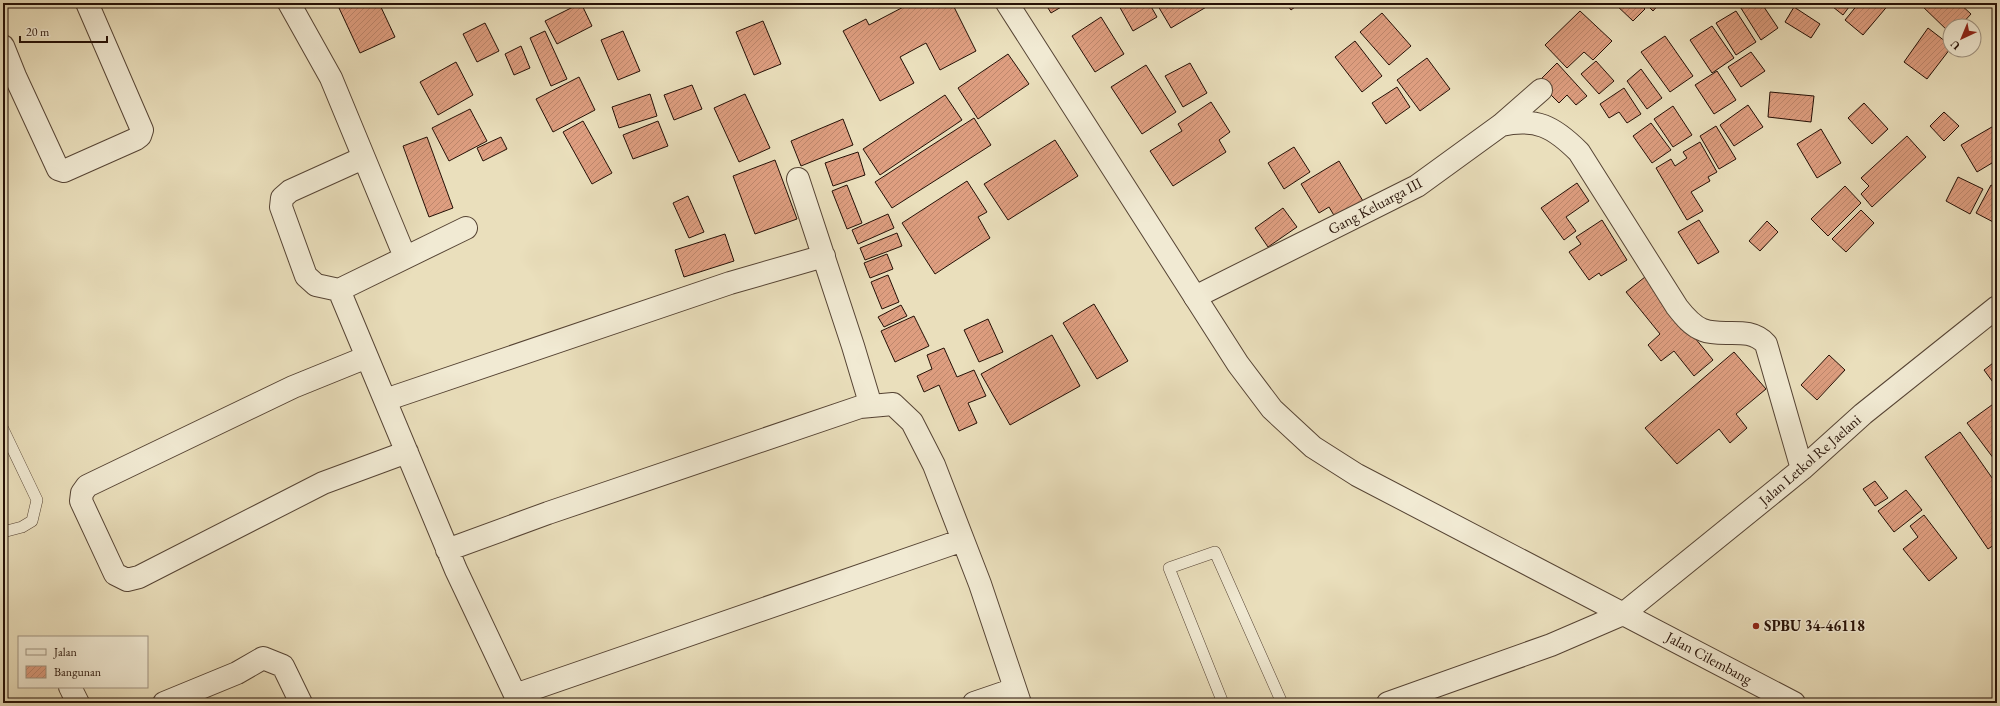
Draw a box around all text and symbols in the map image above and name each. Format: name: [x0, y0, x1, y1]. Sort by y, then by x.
scale bar: [20, 18, 107, 44]
north arrow: [1942, 18, 1982, 58]
text: 20 m: [26, 24, 50, 40]
text: U: [1947, 37, 1963, 53]
street label: Gang Keluarga III: [1325, 173, 1425, 238]
street label: Jalan Letkol Re Jaelani: [1753, 410, 1865, 511]
place label: SPBU 34-46118: [1764, 616, 1865, 635]
marker: SPBU 34-46118: [1751, 621, 1761, 631]
street label: Jalan Cilembang: [1661, 626, 1756, 688]
legend: [18, 636, 148, 688]
text: Jalan: [53, 644, 78, 660]
text: Bangunan: [54, 664, 102, 680]

